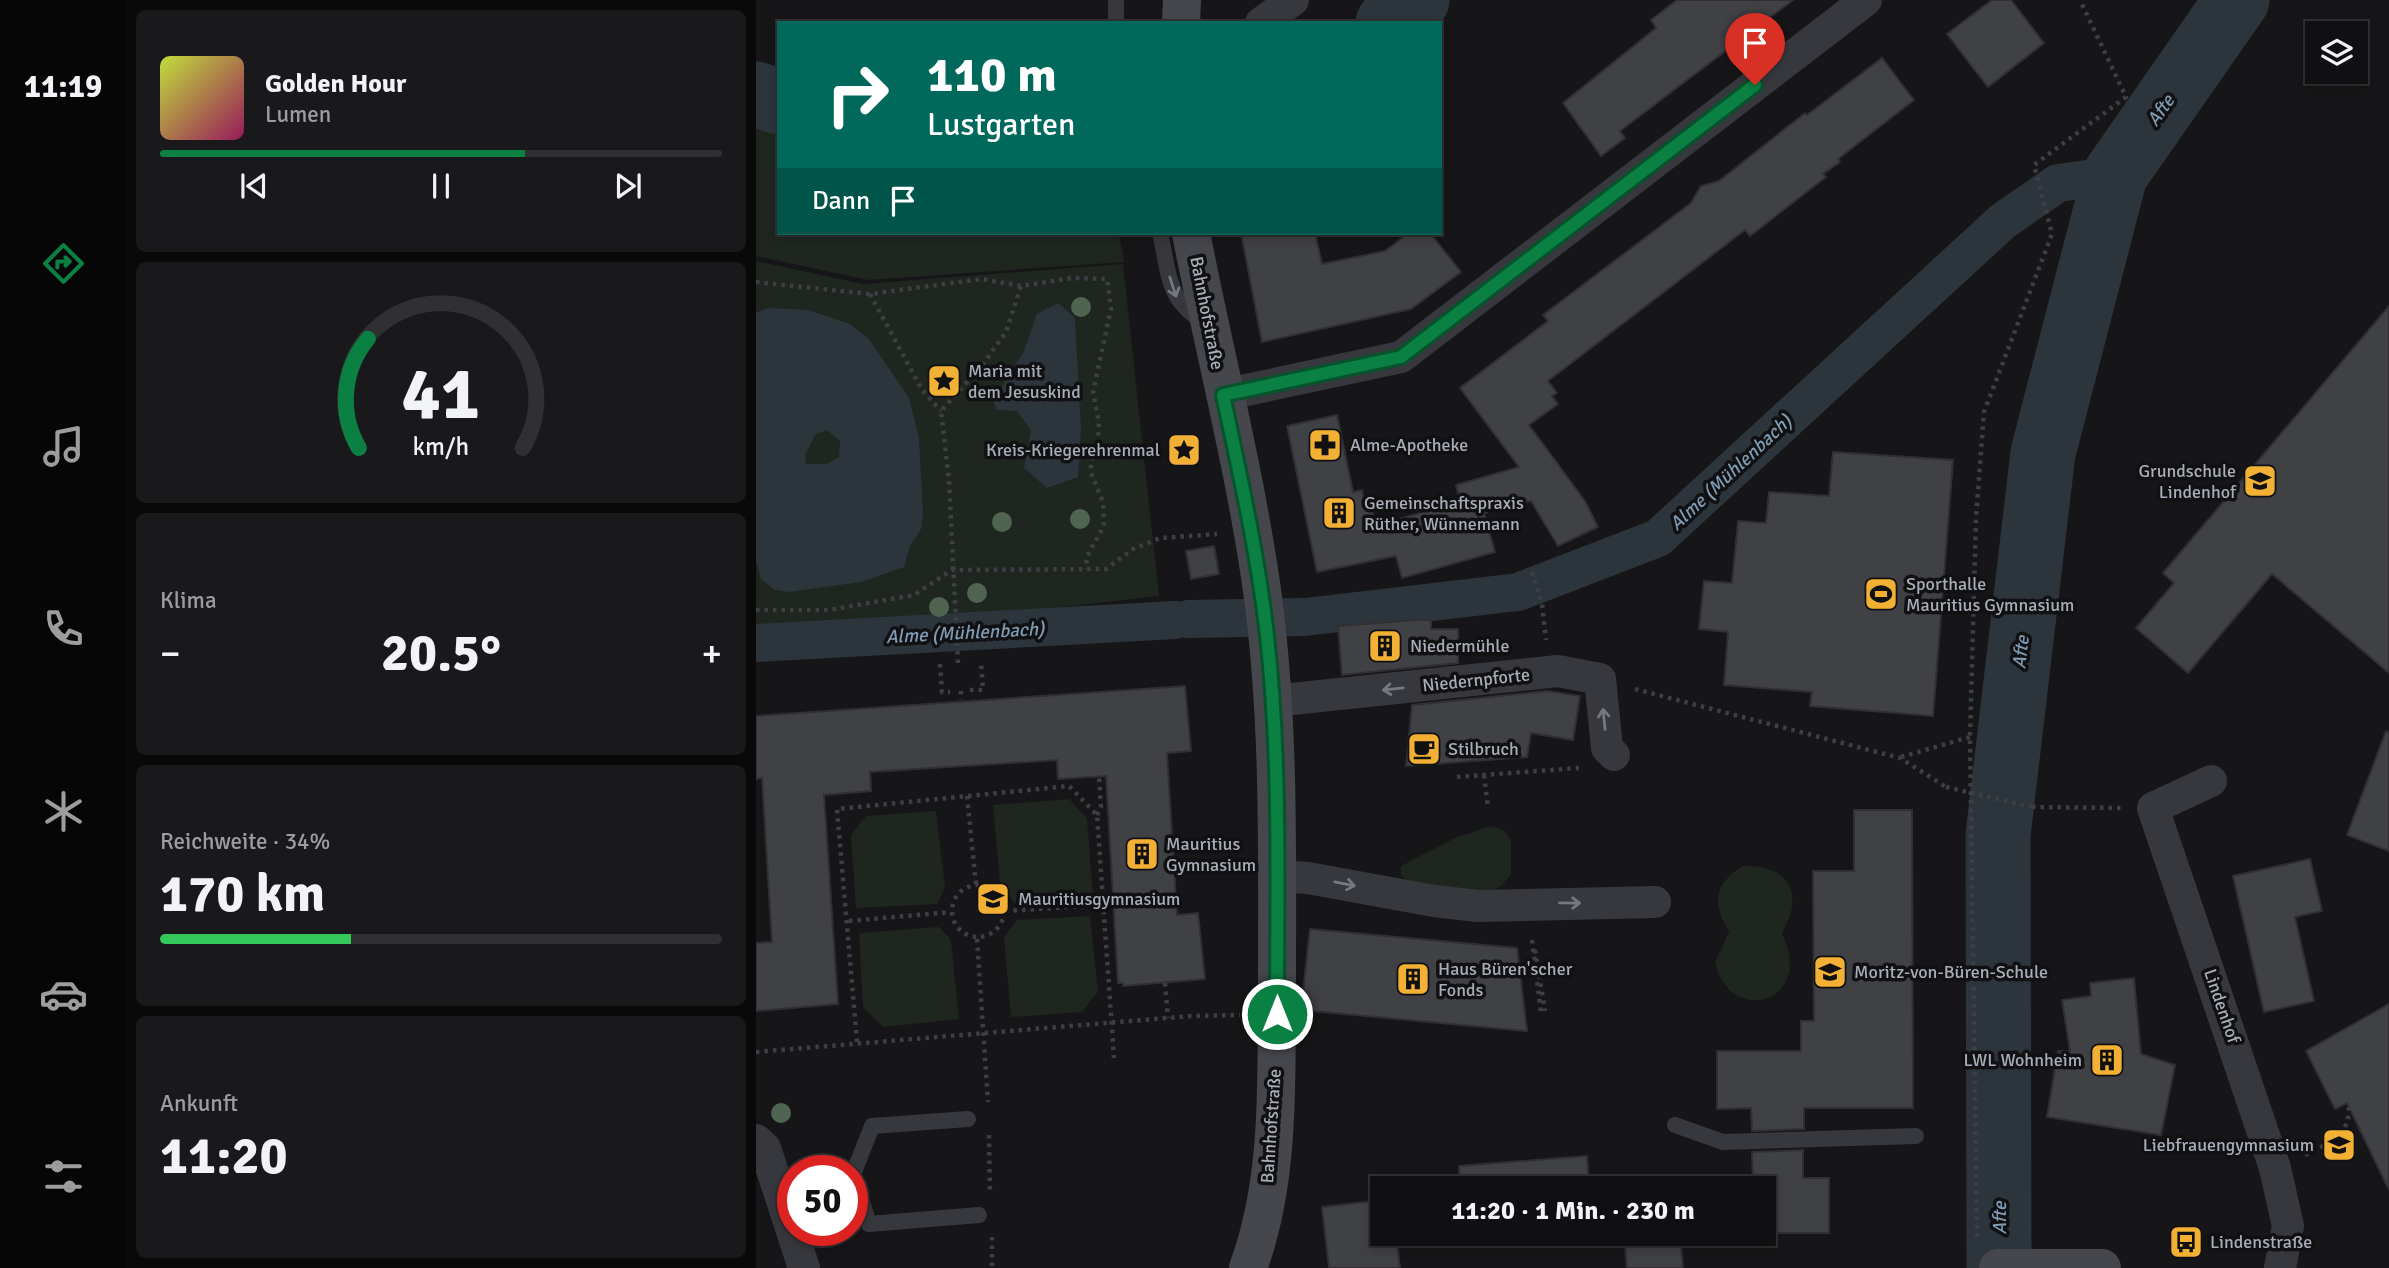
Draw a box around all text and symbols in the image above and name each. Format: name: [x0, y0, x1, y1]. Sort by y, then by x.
pin: [1725, 13, 1785, 85]
map controls: [2305, 21, 2368, 84]
button: layers: [2305, 21, 2368, 84]
icon: arrive: [1736, 24, 1774, 62]
text: 110 m: [927, 45, 1057, 105]
icon: right: [812, 49, 903, 140]
text: 11:19: [24, 67, 102, 106]
text: Golden Hour: [265, 68, 406, 100]
water label: Afte: [2142, 89, 2181, 131]
text: Lumen: [265, 100, 331, 129]
text: Lustgarten: [927, 105, 1075, 144]
icon: previous: [235, 167, 273, 205]
icon: pause: [422, 167, 460, 205]
icon: next: [609, 167, 647, 205]
icon: arrive: [884, 182, 922, 220]
text: Dann: [812, 185, 870, 217]
icon: directions: [39, 239, 88, 288]
street label: Bahnhofstraße: [1185, 255, 1229, 371]
one-way arrow: [1168, 275, 1181, 297]
text: 41: [402, 351, 480, 440]
place label: Maria mit dem Jesuskind: [968, 360, 1081, 403]
place icon: Maria mit dem Jesuskind: [925, 362, 963, 400]
water label: Alme (Mühlenbach): [1664, 409, 1797, 536]
icon: music: [39, 422, 88, 471]
pharmacy icon: Alme-Apotheke: [1306, 426, 1344, 464]
text: km/h: [413, 431, 469, 462]
place icon: Kreis-Kriegerehrenmal: [1165, 431, 1203, 469]
place label: Alme-Apotheke: [1350, 434, 1468, 456]
place label: Kreis-Kriegerehrenmal: [986, 439, 1160, 461]
place label: Grundschule Lindenhof: [2138, 460, 2237, 503]
school or university icon: Grundschule Lindenhof: [2241, 462, 2279, 500]
place label: Gemeinschaftspraxis Rüther, Wünnemann: [1364, 492, 1524, 535]
building icon: Gemeinschaftspraxis Rüther, Wünnemann: [1320, 494, 1358, 532]
place label: Sporthalle Mauritius Gymnasium: [1906, 573, 2074, 616]
sports icon: Sporthalle Mauritius Gymnasium: [1862, 575, 1900, 613]
text: Klima: [160, 586, 217, 615]
icon: phone: [39, 604, 88, 653]
water label: Alme (Mühlenbach): [885, 617, 1046, 649]
text: 20.5°: [381, 621, 501, 685]
building icon: Niedermühle: [1366, 627, 1404, 665]
text: −: [160, 630, 181, 677]
text: +: [701, 630, 722, 677]
water label: Afte: [2007, 633, 2035, 670]
place label: Niedermühle: [1410, 635, 1509, 657]
street label: Niedernpforte: [1421, 663, 1531, 697]
one-way arrow: [1382, 683, 1404, 696]
one-way arrow: [1597, 708, 1610, 731]
cafe icon: Stilbruch: [1405, 730, 1443, 768]
place label: Stilbruch: [1448, 738, 1519, 760]
icon: climate: [39, 787, 88, 836]
text: Reichweite · 34%: [160, 827, 330, 856]
place label: Mauritius Gymnasium: [1166, 833, 1256, 876]
building icon: Mauritius Gymnasium: [1123, 835, 1161, 873]
text: 170 km: [160, 862, 325, 926]
one-way arrow: [1333, 878, 1356, 891]
school or university icon: Mauritiusgymnasium: [974, 880, 1012, 918]
place label: Mauritiusgymnasium: [1018, 888, 1180, 910]
one-way arrow: [1559, 896, 1582, 910]
school or university icon: Moritz-von-Büren-Schule: [1811, 953, 1849, 991]
place label: Haus Büren'scher Fonds: [1438, 958, 1573, 1001]
building icon: Haus Büren'scher Fonds: [1394, 960, 1432, 998]
place label: Moritz-von-Büren-Schule: [1854, 961, 2048, 983]
street label: Lindenhof: [2199, 966, 2245, 1047]
icon: car: [39, 970, 88, 1019]
position arrow: [1240, 977, 1314, 1051]
building icon: LWL Wohnheim: [2088, 1041, 2126, 1079]
place label: LWL Wohnheim: [1964, 1049, 2082, 1071]
street label: Bahnhofstraße: [1256, 1068, 1286, 1184]
text: Ankunft: [160, 1089, 238, 1118]
text: 11:20: [160, 1124, 288, 1188]
school or university icon: Liebfrauengymnasium: [2320, 1126, 2358, 1164]
place label: Liebfrauengymnasium: [2143, 1134, 2314, 1156]
icon: filters: [39, 1152, 88, 1201]
speed limit sign: 50: [777, 1155, 868, 1246]
text: 11:20 · 1 Min. · 230 m: [1451, 1195, 1695, 1227]
water label: Afte: [1988, 1200, 2012, 1235]
bus stop icon: Lindenstraße: [2167, 1223, 2205, 1261]
place label: Lindenstraße: [2210, 1231, 2312, 1253]

